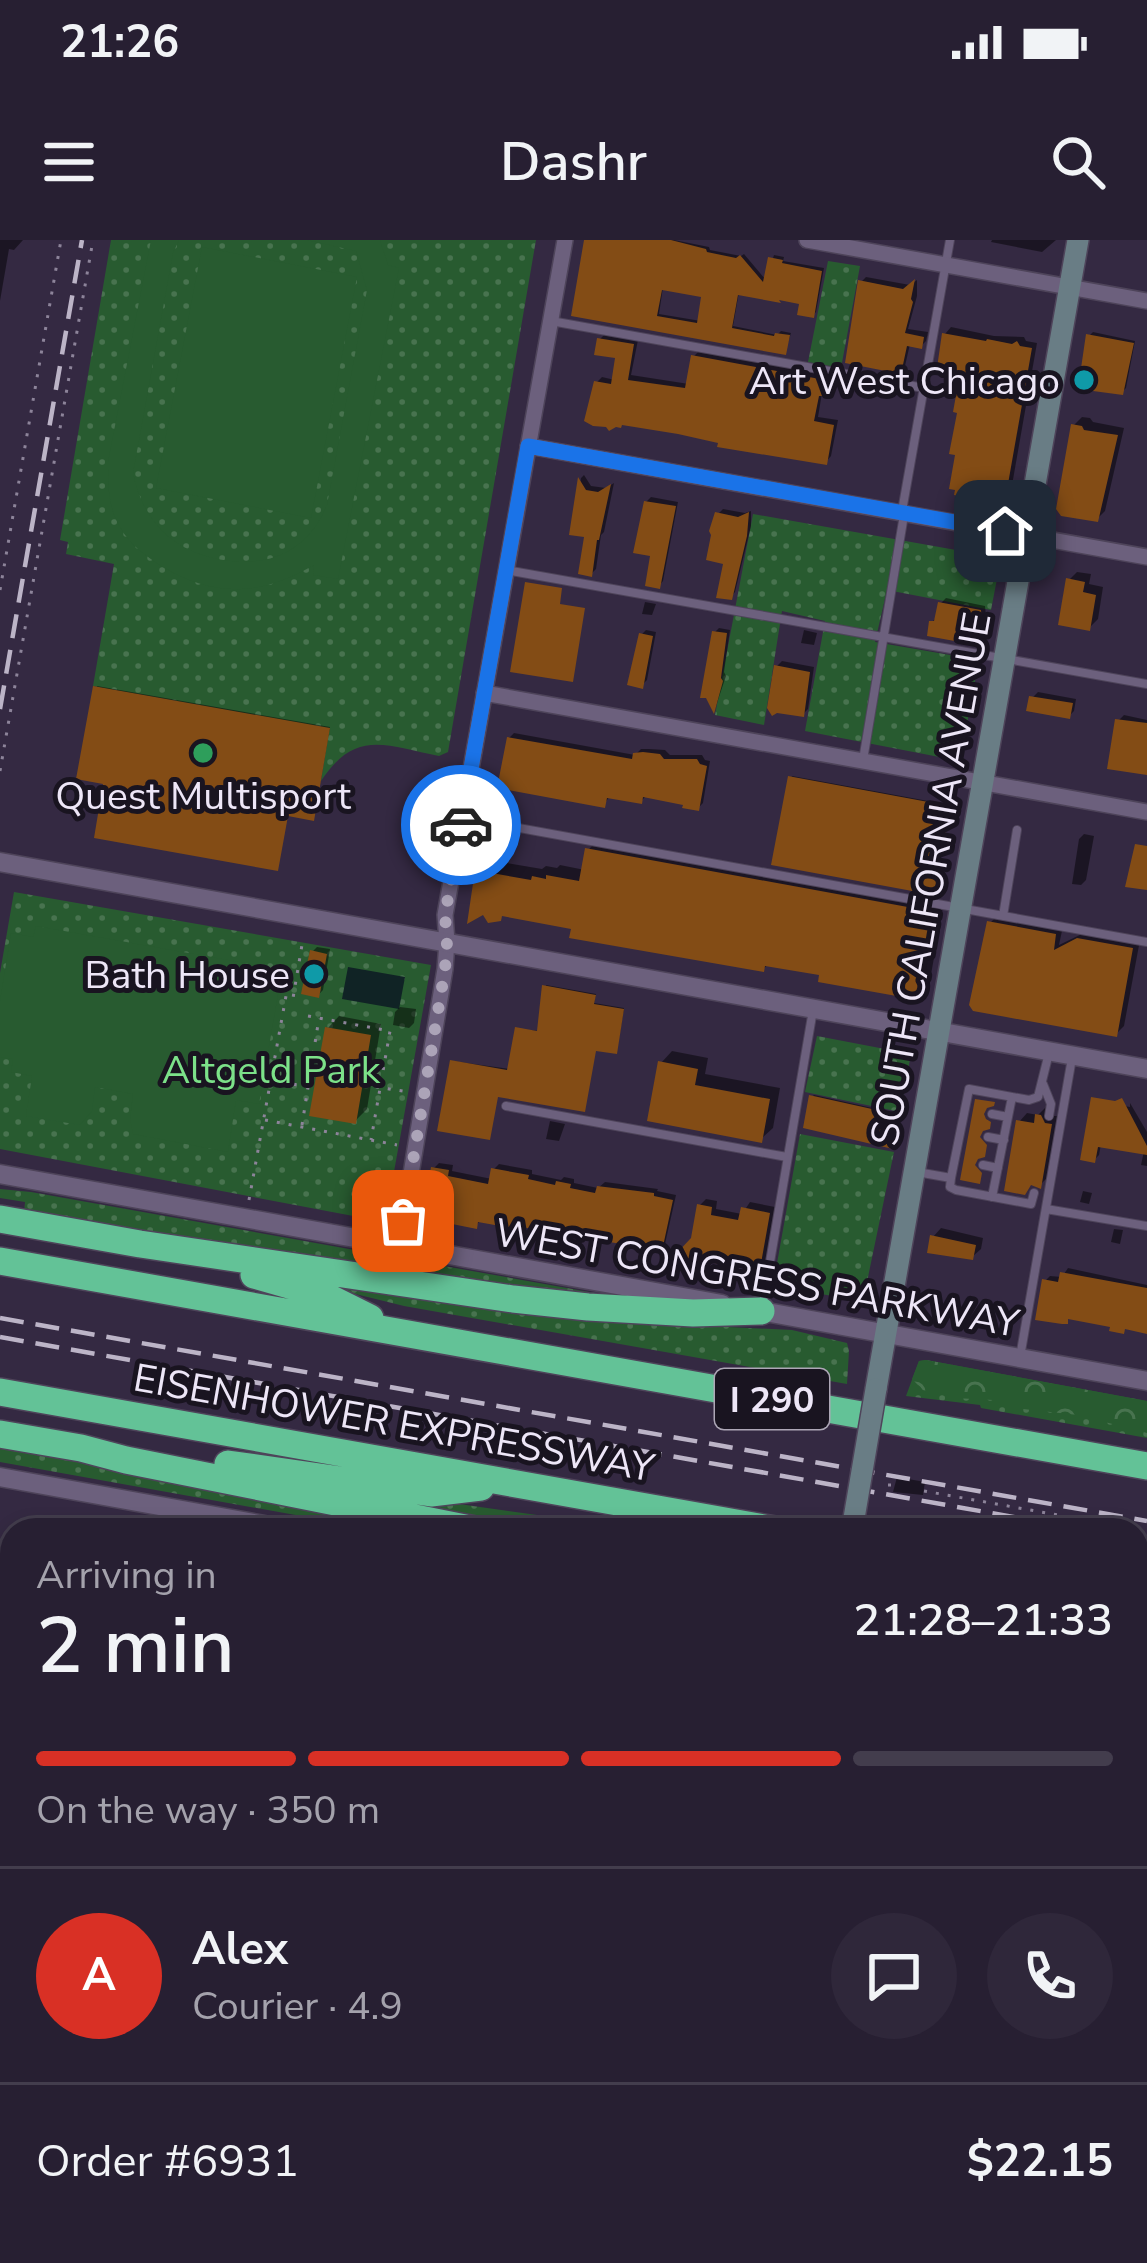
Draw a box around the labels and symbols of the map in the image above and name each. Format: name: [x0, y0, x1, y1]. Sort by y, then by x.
place label: Art West Chicago: [749, 355, 1060, 408]
marker: Art West Chicago: [1071, 367, 1097, 393]
pin: [954, 480, 1056, 582]
street label: SOUTH CALIFORNIA AVENUE: [858, 608, 1005, 1150]
marker: Quest Multisport: [190, 740, 216, 766]
courier: [401, 765, 521, 885]
place label: Quest Multisport: [55, 770, 351, 823]
place label: Bath House: [84, 949, 290, 1002]
marker: Bath House: [301, 961, 327, 987]
park label: Altgeld Park: [162, 1044, 381, 1097]
pin: [352, 1170, 454, 1272]
street label: WEST CONGRESS PARKWAY: [491, 1206, 1024, 1351]
street label: EISENHOWER EXPRESSWAY: [129, 1352, 659, 1495]
road number: I 290: [715, 1369, 829, 1429]

